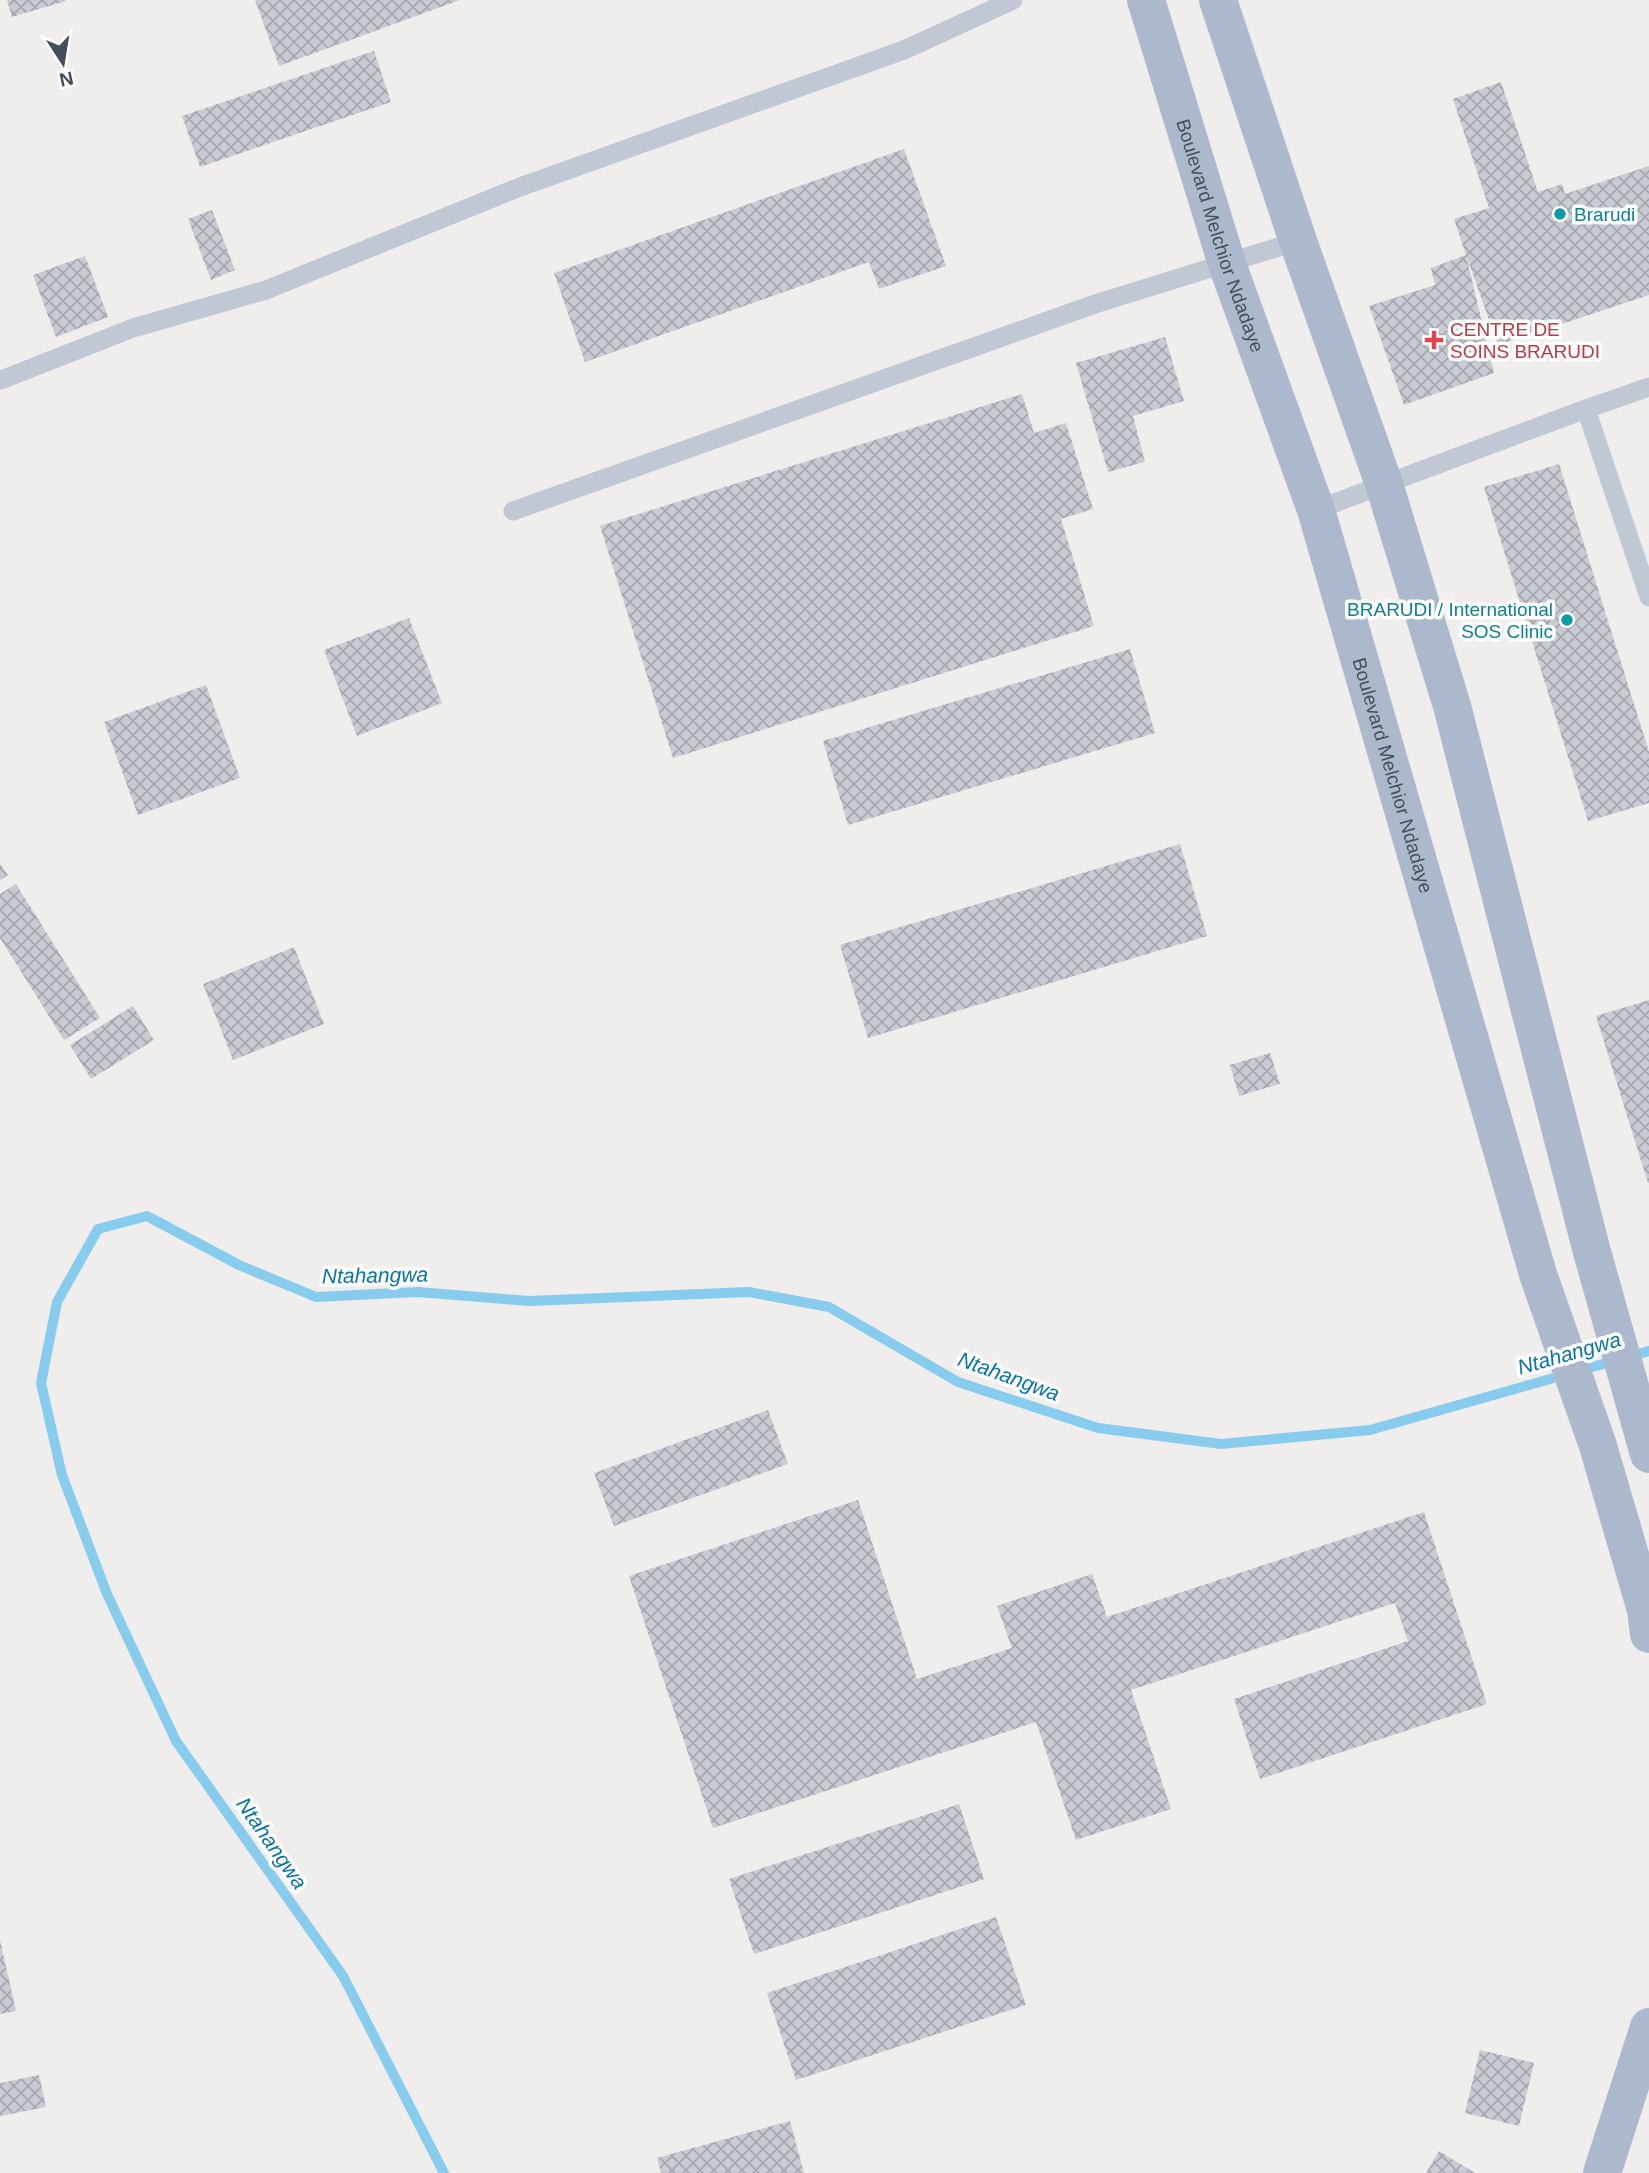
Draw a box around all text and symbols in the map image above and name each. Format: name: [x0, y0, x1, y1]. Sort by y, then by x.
north arrow: [28, 28, 98, 98]
text: N: [58, 67, 75, 91]
street label: Boulevard Melchior Ndadaye: [1173, 116, 1268, 355]
place label: Brarudi: [1574, 204, 1635, 225]
marker: Brarudi: [1552, 206, 1568, 222]
place label: CENTRE DE SOINS BRARUDI: [1450, 319, 1600, 362]
marker: CENTRE DE SOINS BRARUDI: [1424, 330, 1444, 350]
place label: BRARUDI / International SOS Clinic: [1347, 599, 1553, 642]
marker: BRARUDI / International SOS Clinic: [1559, 612, 1575, 628]
street label: Boulevard Melchior Ndadaye: [1349, 655, 1437, 895]
water label: Ntahangwa: [322, 1263, 428, 1287]
water label: Ntahangwa: [1515, 1327, 1623, 1379]
water label: Ntahangwa: [955, 1347, 1063, 1405]
water label: Ntahangwa: [232, 1793, 312, 1893]

